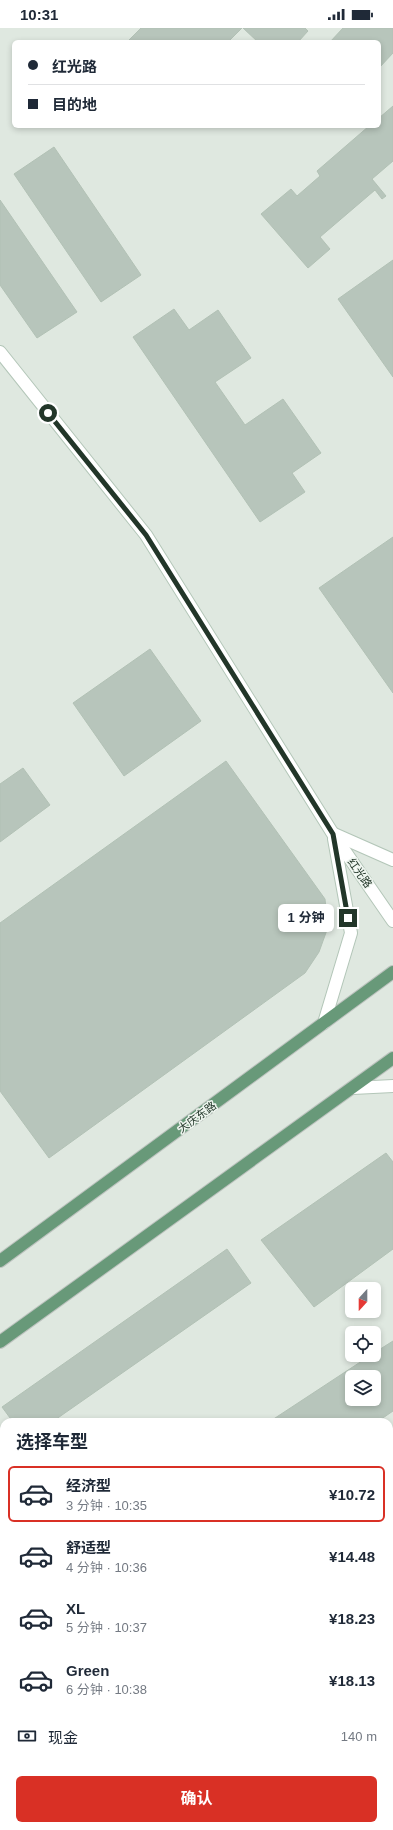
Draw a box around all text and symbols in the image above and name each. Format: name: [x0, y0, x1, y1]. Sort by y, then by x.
text: 10:31: [20, 6, 58, 23]
text: 红光路: [52, 58, 97, 75]
text: 目的地: [52, 96, 97, 113]
route start: [39, 404, 57, 422]
street label: 红光路: [346, 856, 374, 890]
callout: 1 分钟: [278, 904, 334, 932]
route end: [339, 909, 357, 927]
text: 1 分钟: [288, 910, 324, 925]
street label: 大庆东路: [176, 1099, 218, 1135]
north arrow: [345, 1282, 381, 1318]
map controls: [345, 1282, 381, 1406]
button: locate: [345, 1326, 381, 1362]
button: layers: [345, 1370, 381, 1406]
text: 选择车型: [16, 1432, 88, 1452]
icon: car: [18, 1476, 54, 1512]
text: 经济型: [66, 1477, 111, 1494]
text: ¥10.72: [329, 1486, 375, 1503]
text: 3 分钟 · 10:35: [66, 1498, 147, 1513]
icon: car: [18, 1538, 54, 1574]
text: 舒适型: [66, 1539, 111, 1556]
text: ¥14.48: [329, 1548, 375, 1565]
text: 4 分钟 · 10:36: [66, 1560, 147, 1575]
icon: car: [18, 1600, 54, 1636]
text: XL: [66, 1600, 85, 1617]
text: ¥18.23: [329, 1610, 375, 1627]
text: 5 分钟 · 10:37: [66, 1620, 147, 1635]
icon: car: [18, 1662, 54, 1698]
text: Green: [66, 1662, 109, 1679]
text: ¥18.13: [329, 1672, 375, 1689]
text: 6 分钟 · 10:38: [66, 1682, 147, 1697]
icon: cash: [16, 1725, 38, 1747]
text: 现金: [48, 1729, 78, 1746]
text: 140 m: [341, 1729, 377, 1744]
button: 确认: [16, 1776, 377, 1822]

